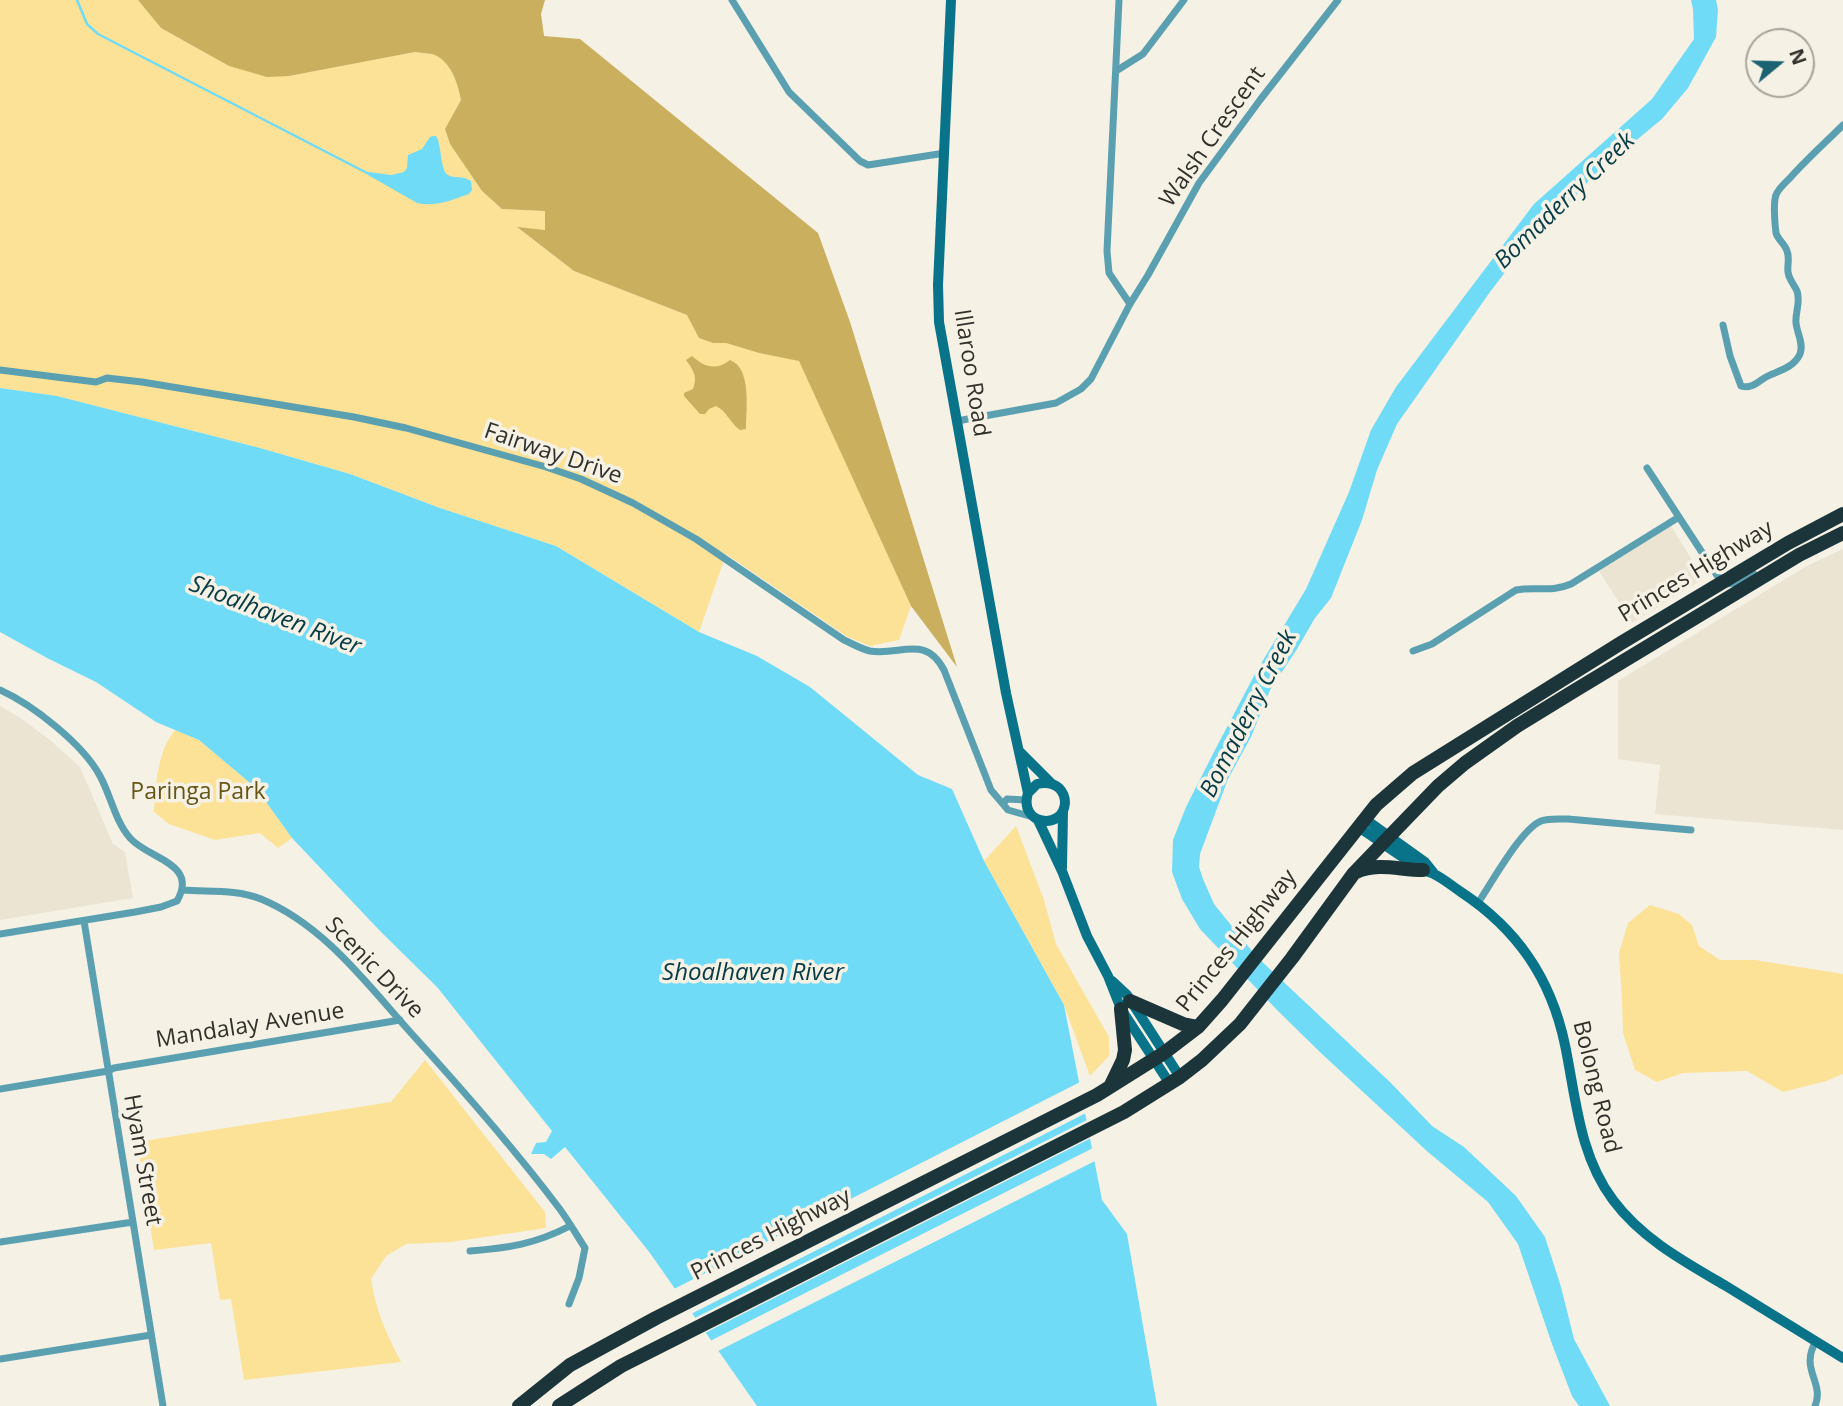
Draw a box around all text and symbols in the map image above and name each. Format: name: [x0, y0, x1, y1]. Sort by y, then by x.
north arrow: [1745, 28, 1815, 98]
text: N: [1783, 45, 1813, 68]
street label: Walsh Crescent: [1154, 62, 1272, 212]
water label: Bomaderry Creek: [1489, 127, 1641, 275]
street label: Illaroo Road: [947, 307, 995, 439]
street label: Fairway Drive: [480, 417, 626, 491]
street label: Princes Highway: [1614, 515, 1778, 629]
water label: Shoalhaven River: [185, 570, 365, 662]
water label: Bomaderry Creek: [1194, 626, 1304, 802]
park label: Paringa Park: [130, 778, 266, 806]
street label: Princes Highway: [1171, 864, 1303, 1018]
street label: Scenic Drive: [319, 912, 429, 1024]
water label: Shoalhaven River: [662, 959, 844, 987]
street label: Mandalay Avenue: [154, 997, 346, 1055]
street label: Bolong Road: [1566, 1018, 1626, 1156]
street label: Hyam Street: [117, 1092, 167, 1228]
street label: Princes Highway: [687, 1183, 855, 1287]

